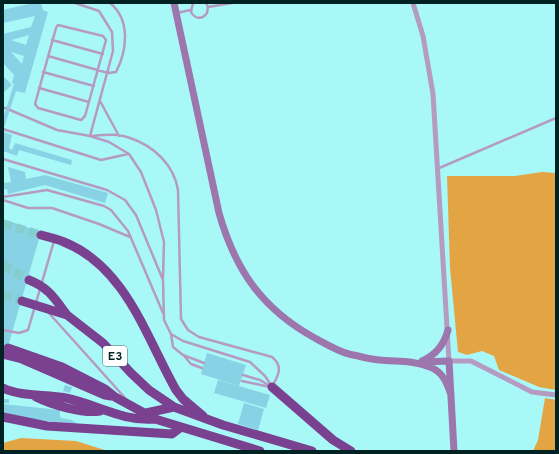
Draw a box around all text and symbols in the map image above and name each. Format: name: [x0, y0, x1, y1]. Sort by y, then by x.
road number: E3: [103, 346, 127, 366]

